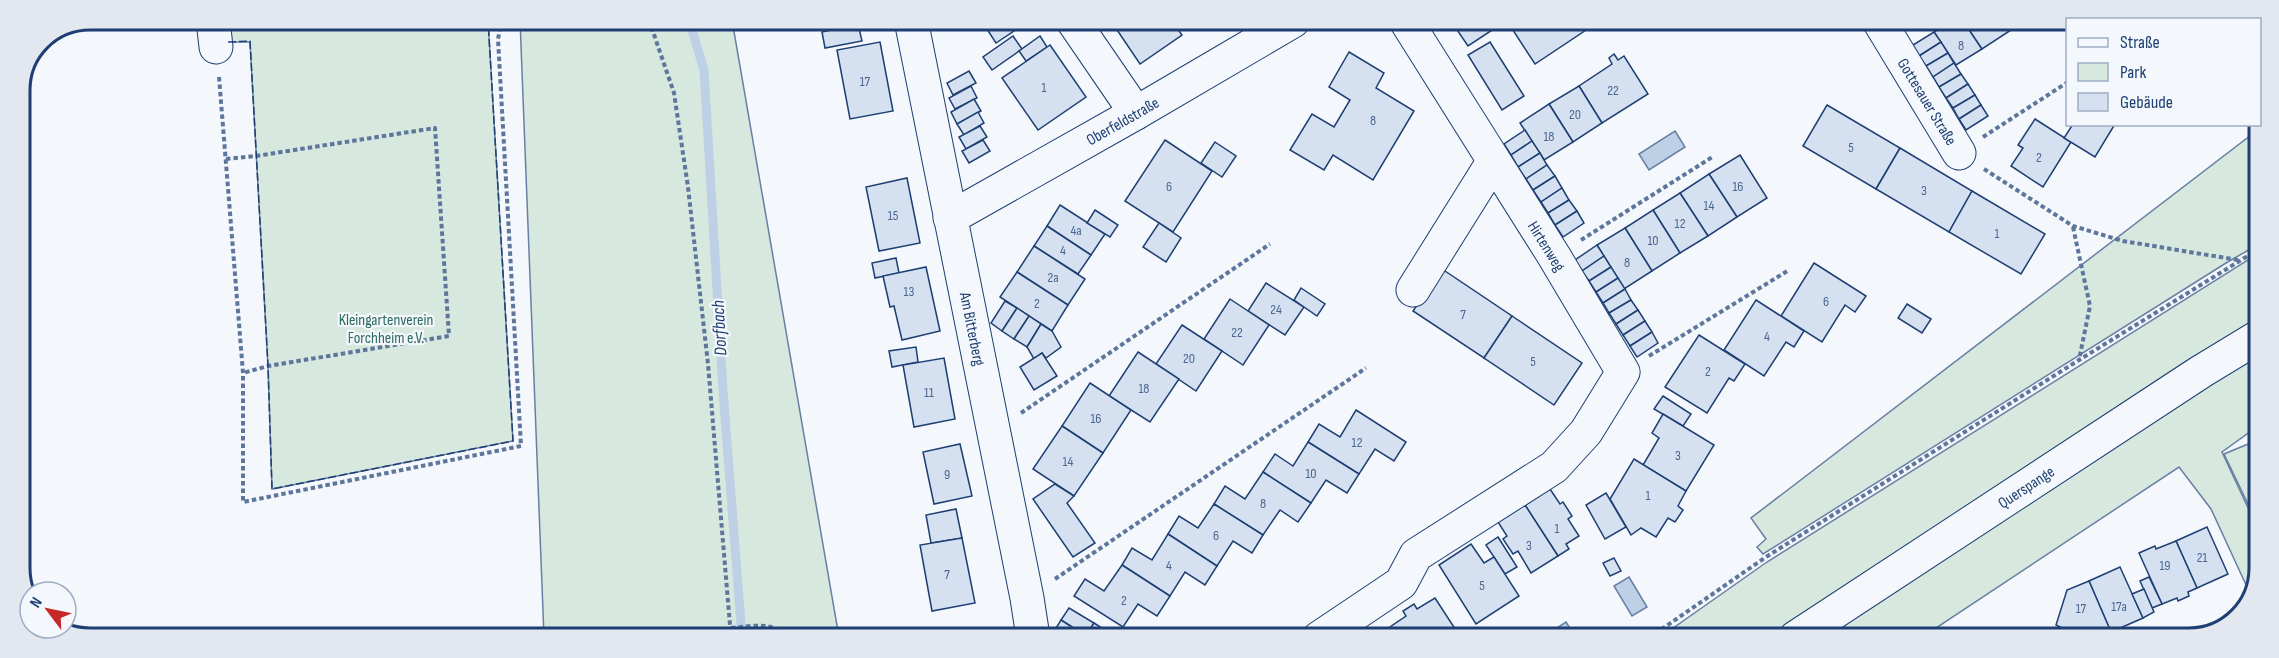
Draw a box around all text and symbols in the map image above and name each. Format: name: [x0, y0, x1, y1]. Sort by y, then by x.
legend: [2066, 18, 2261, 126]
text: Straße: [2120, 32, 2160, 53]
house number: 8: [1958, 37, 1964, 54]
street label: Gottesauer Straße: [1893, 55, 1960, 149]
text: Park: [2120, 62, 2146, 83]
house number: 17: [860, 73, 871, 90]
house number: 1: [1042, 79, 1047, 96]
house number: 22: [1607, 82, 1619, 99]
text: Gebäude: [2120, 92, 2173, 113]
street label: Oberfeldstraße: [1083, 94, 1163, 150]
house number: 20: [1569, 106, 1581, 123]
house number: 8: [1370, 112, 1376, 129]
house number: 18: [1543, 128, 1555, 145]
house number: 5: [1848, 139, 1854, 156]
house number: 2: [2036, 149, 2042, 166]
house number: 6: [1166, 178, 1172, 195]
house number: 16: [1732, 178, 1744, 195]
house number: 3: [1921, 182, 1927, 199]
house number: 14: [1704, 197, 1715, 214]
house number: 15: [888, 207, 899, 224]
house number: 12: [1675, 215, 1686, 232]
street label: Hirtenweg: [1523, 218, 1569, 275]
house number: 4a: [1070, 222, 1082, 239]
house number: 1: [1995, 225, 2000, 242]
house number: 10: [1647, 232, 1659, 249]
house number: 4: [1060, 242, 1066, 259]
house number: 8: [1624, 254, 1630, 271]
house number: 2a: [1047, 269, 1059, 286]
house number: 13: [904, 283, 915, 300]
street label: Am Bitterberg: [955, 290, 988, 367]
house number: 6: [1823, 293, 1829, 310]
house number: 2: [1034, 295, 1040, 312]
water label: Dorfbach: [708, 299, 731, 356]
house number: 24: [1270, 301, 1282, 318]
house number: 7: [1460, 306, 1466, 323]
park label: Kleingartenverein Forchheim e.V.: [339, 311, 433, 348]
house number: 22: [1231, 324, 1243, 341]
house number: 4: [1764, 328, 1770, 345]
house number: 20: [1183, 350, 1195, 367]
house number: 5: [1530, 353, 1536, 370]
house number: 2: [1705, 363, 1711, 380]
house number: 18: [1138, 380, 1150, 397]
house number: 11: [924, 384, 934, 401]
house number: 16: [1090, 410, 1102, 427]
house number: 12: [1352, 434, 1363, 451]
house number: 3: [1675, 447, 1681, 464]
house number: 14: [1063, 453, 1074, 470]
street label: Querspange: [1995, 462, 2058, 513]
house number: 10: [1305, 465, 1317, 482]
house number: 9: [944, 466, 950, 483]
house number: 1: [1646, 487, 1651, 504]
house number: 8: [1260, 495, 1266, 512]
house number: 1: [1555, 520, 1560, 537]
house number: 6: [1213, 527, 1219, 544]
house number: 3: [1526, 537, 1532, 554]
house number: 21: [2197, 549, 2207, 566]
house number: 4: [1166, 557, 1172, 574]
house number: 19: [2159, 557, 2171, 574]
house number: 7: [944, 566, 950, 583]
house number: 5: [1479, 577, 1485, 594]
north arrow: [18, 580, 78, 640]
house number: 2: [1121, 592, 1127, 609]
text: N: [26, 594, 47, 612]
house number: 17a: [2111, 598, 2127, 615]
house number: 17: [2076, 600, 2087, 617]

